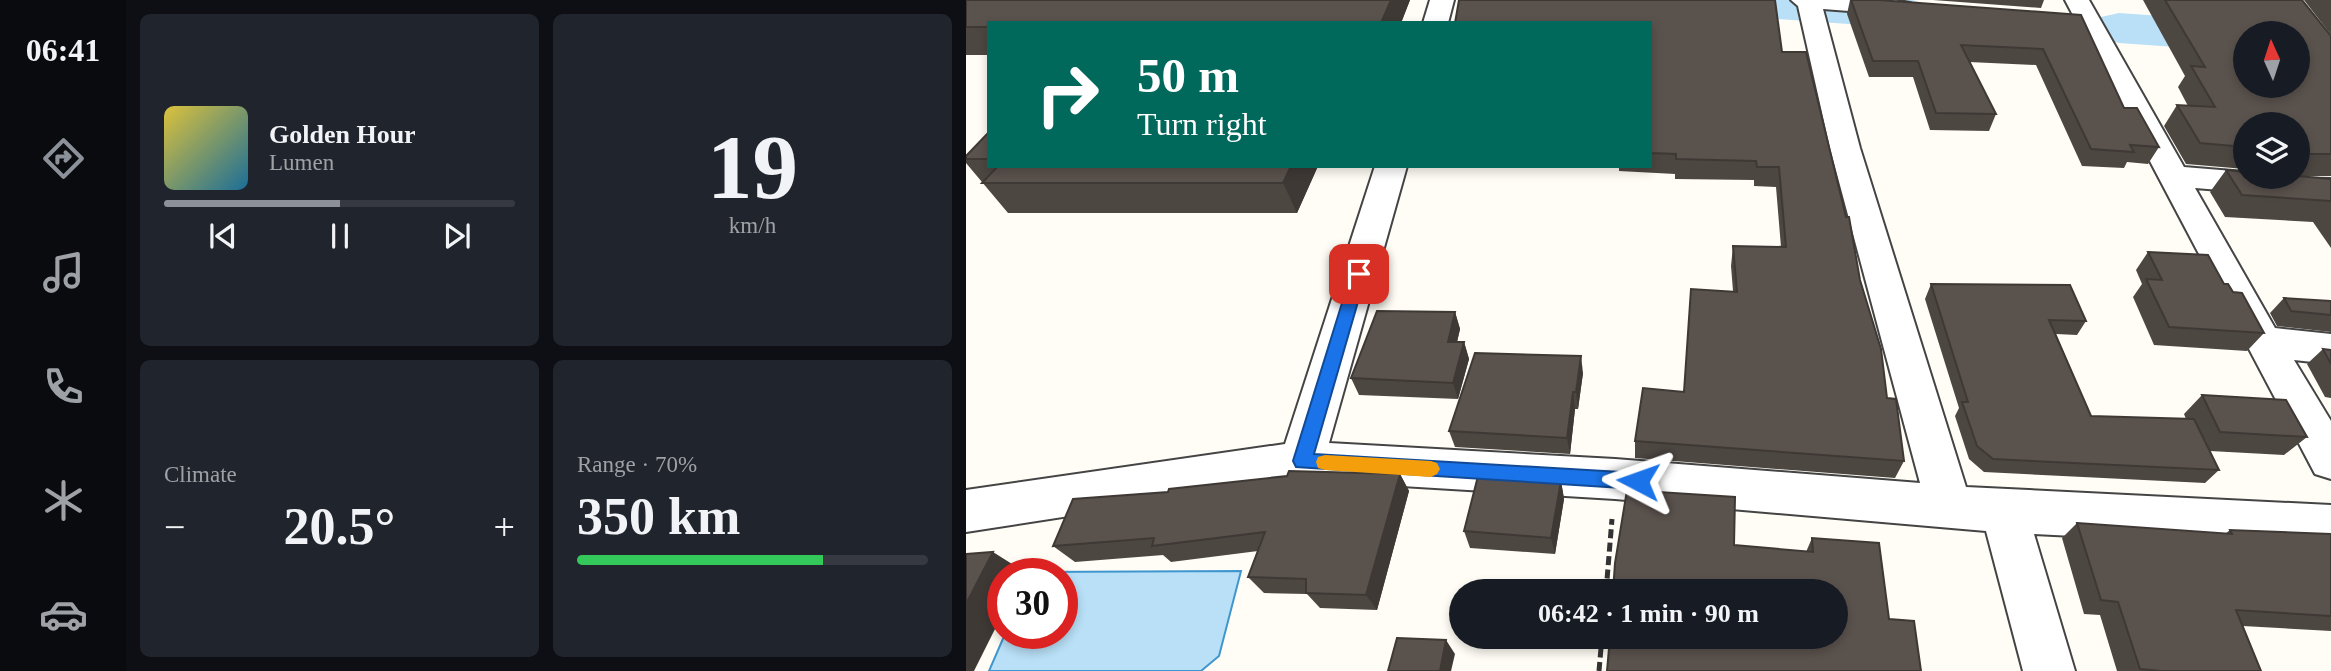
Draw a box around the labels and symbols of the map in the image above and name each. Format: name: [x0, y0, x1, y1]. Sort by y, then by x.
north arrow: [2233, 21, 2310, 98]
pin: [1329, 244, 1389, 304]
position arrow: [1601, 444, 1675, 518]
speed limit sign: 30: [987, 558, 1078, 649]

